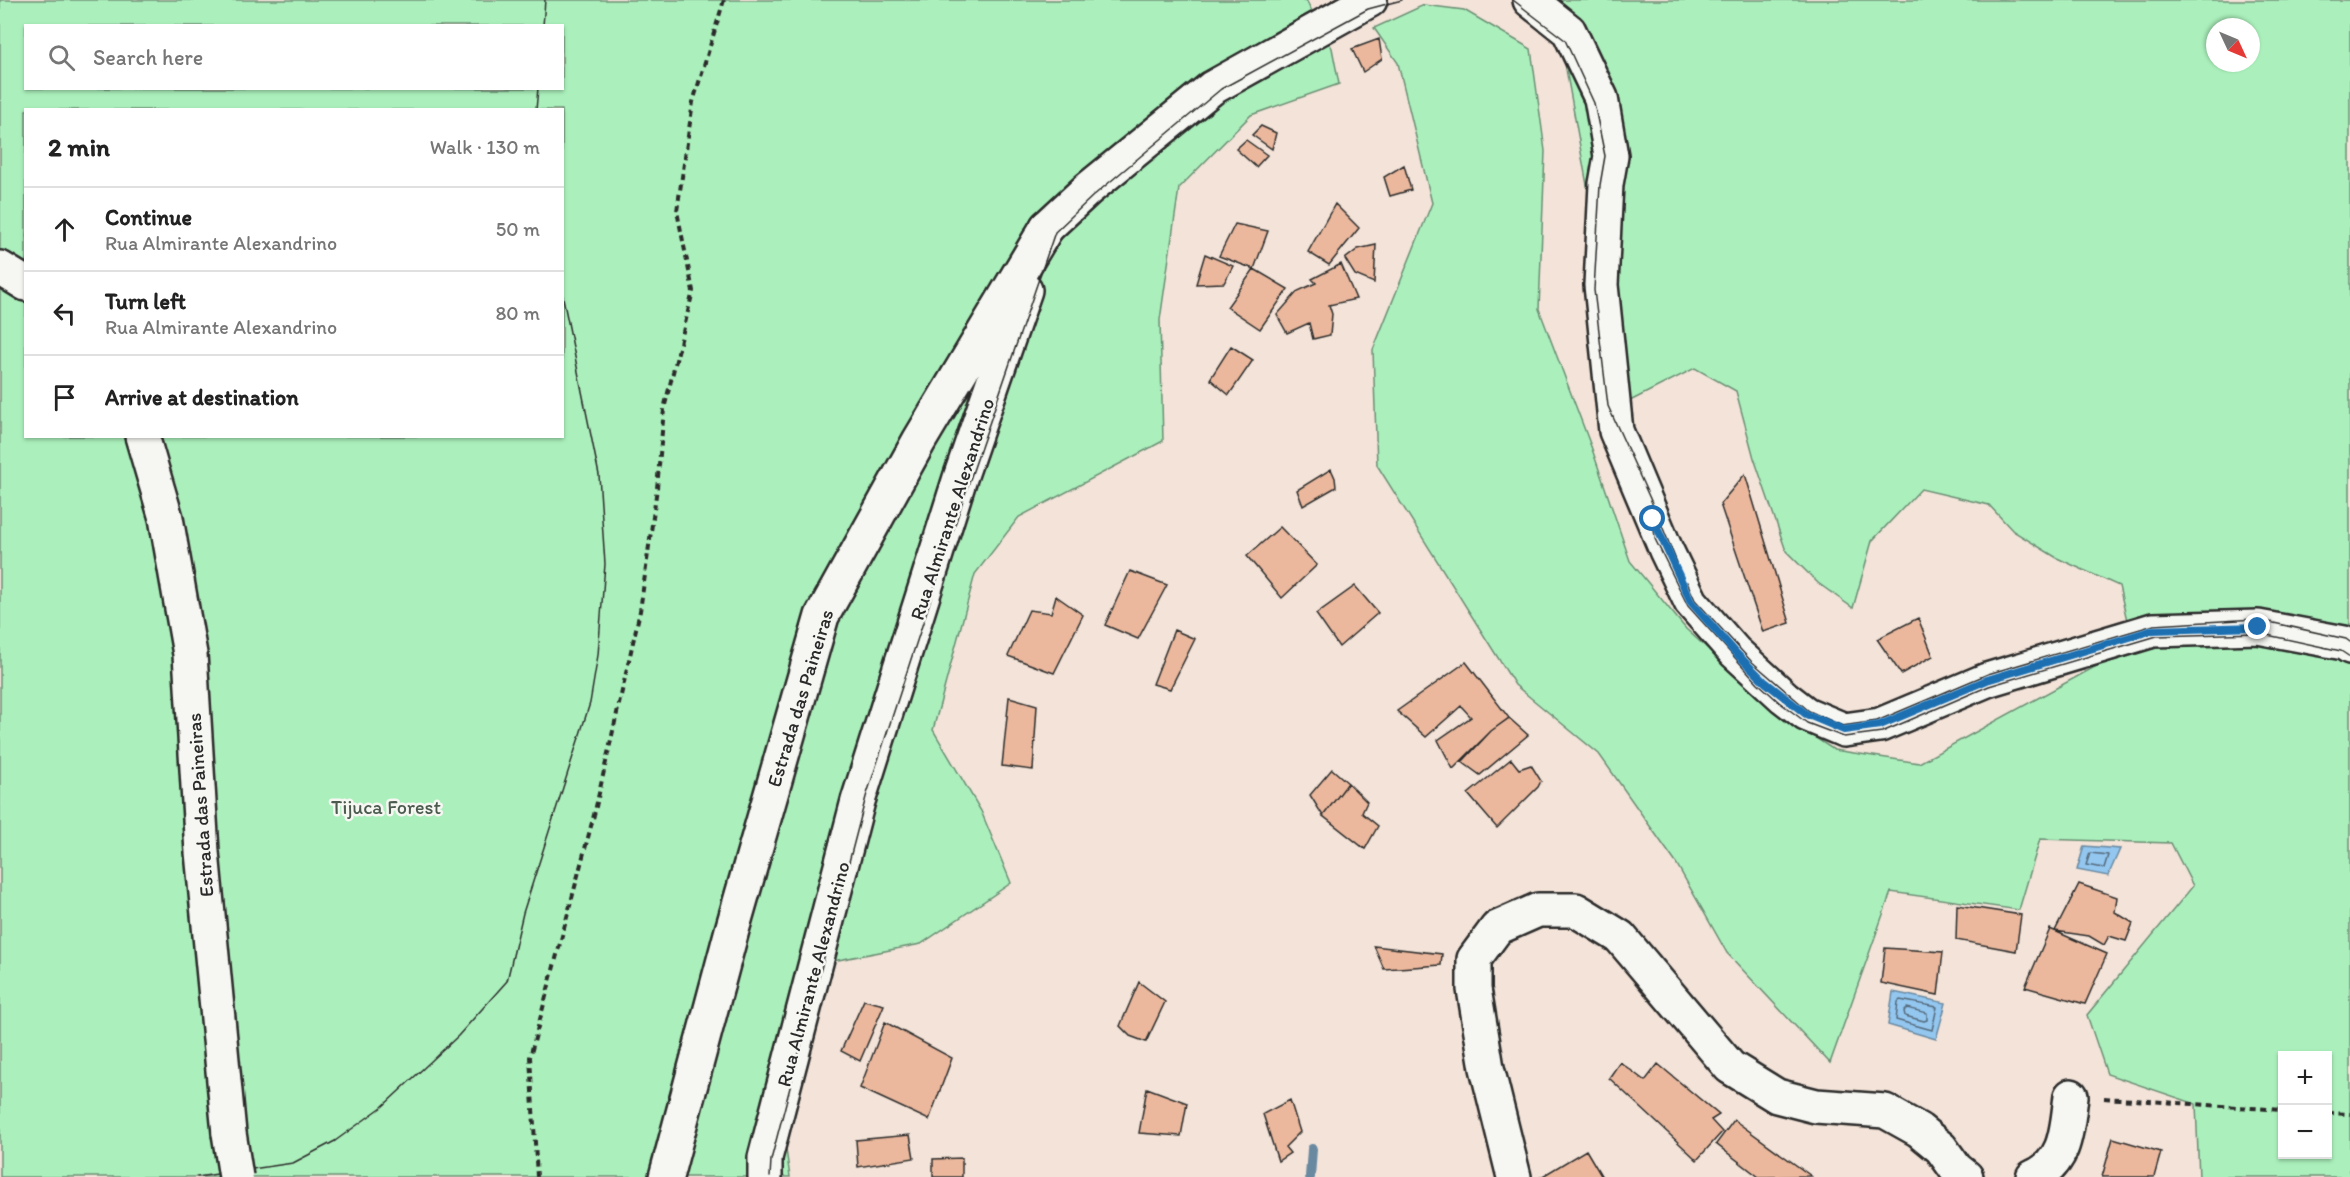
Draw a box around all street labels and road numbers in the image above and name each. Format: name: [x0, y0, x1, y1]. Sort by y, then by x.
street label: Rua Almirante Alexandrino: [905, 395, 999, 623]
street label: Estrada das Paineiras: [762, 606, 838, 790]
street label: Estrada das Paineiras: [182, 712, 218, 898]
street label: Rua Almirante Alexandrino: [771, 859, 855, 1089]

